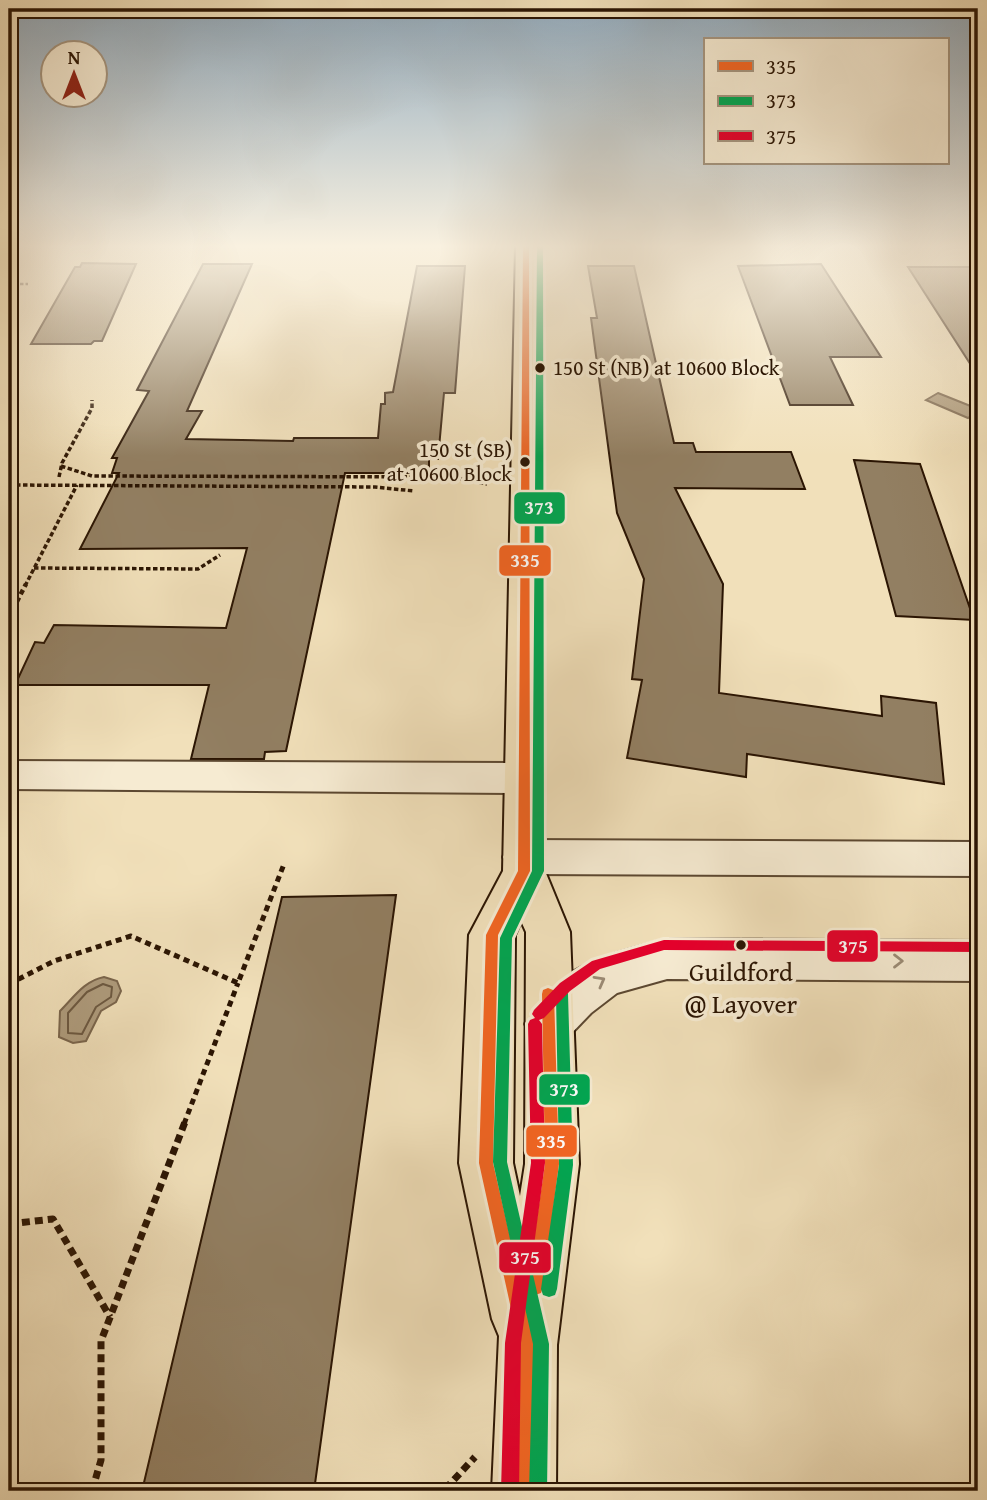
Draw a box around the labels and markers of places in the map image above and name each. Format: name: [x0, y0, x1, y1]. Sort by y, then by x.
place label: 150 St (NB) at 10600 Block: [553, 352, 780, 383]
marker: 150 St (NB) at 10600 Block: [533, 361, 547, 375]
place label: 150 St (SB) at 10600 Block: [387, 434, 512, 489]
marker: 150 St (SB) at 10600 Block: [518, 455, 532, 469]
marker: Guildford @ Layover: [734, 938, 748, 952]
place label: Guildford @ Layover: [685, 952, 798, 1023]

